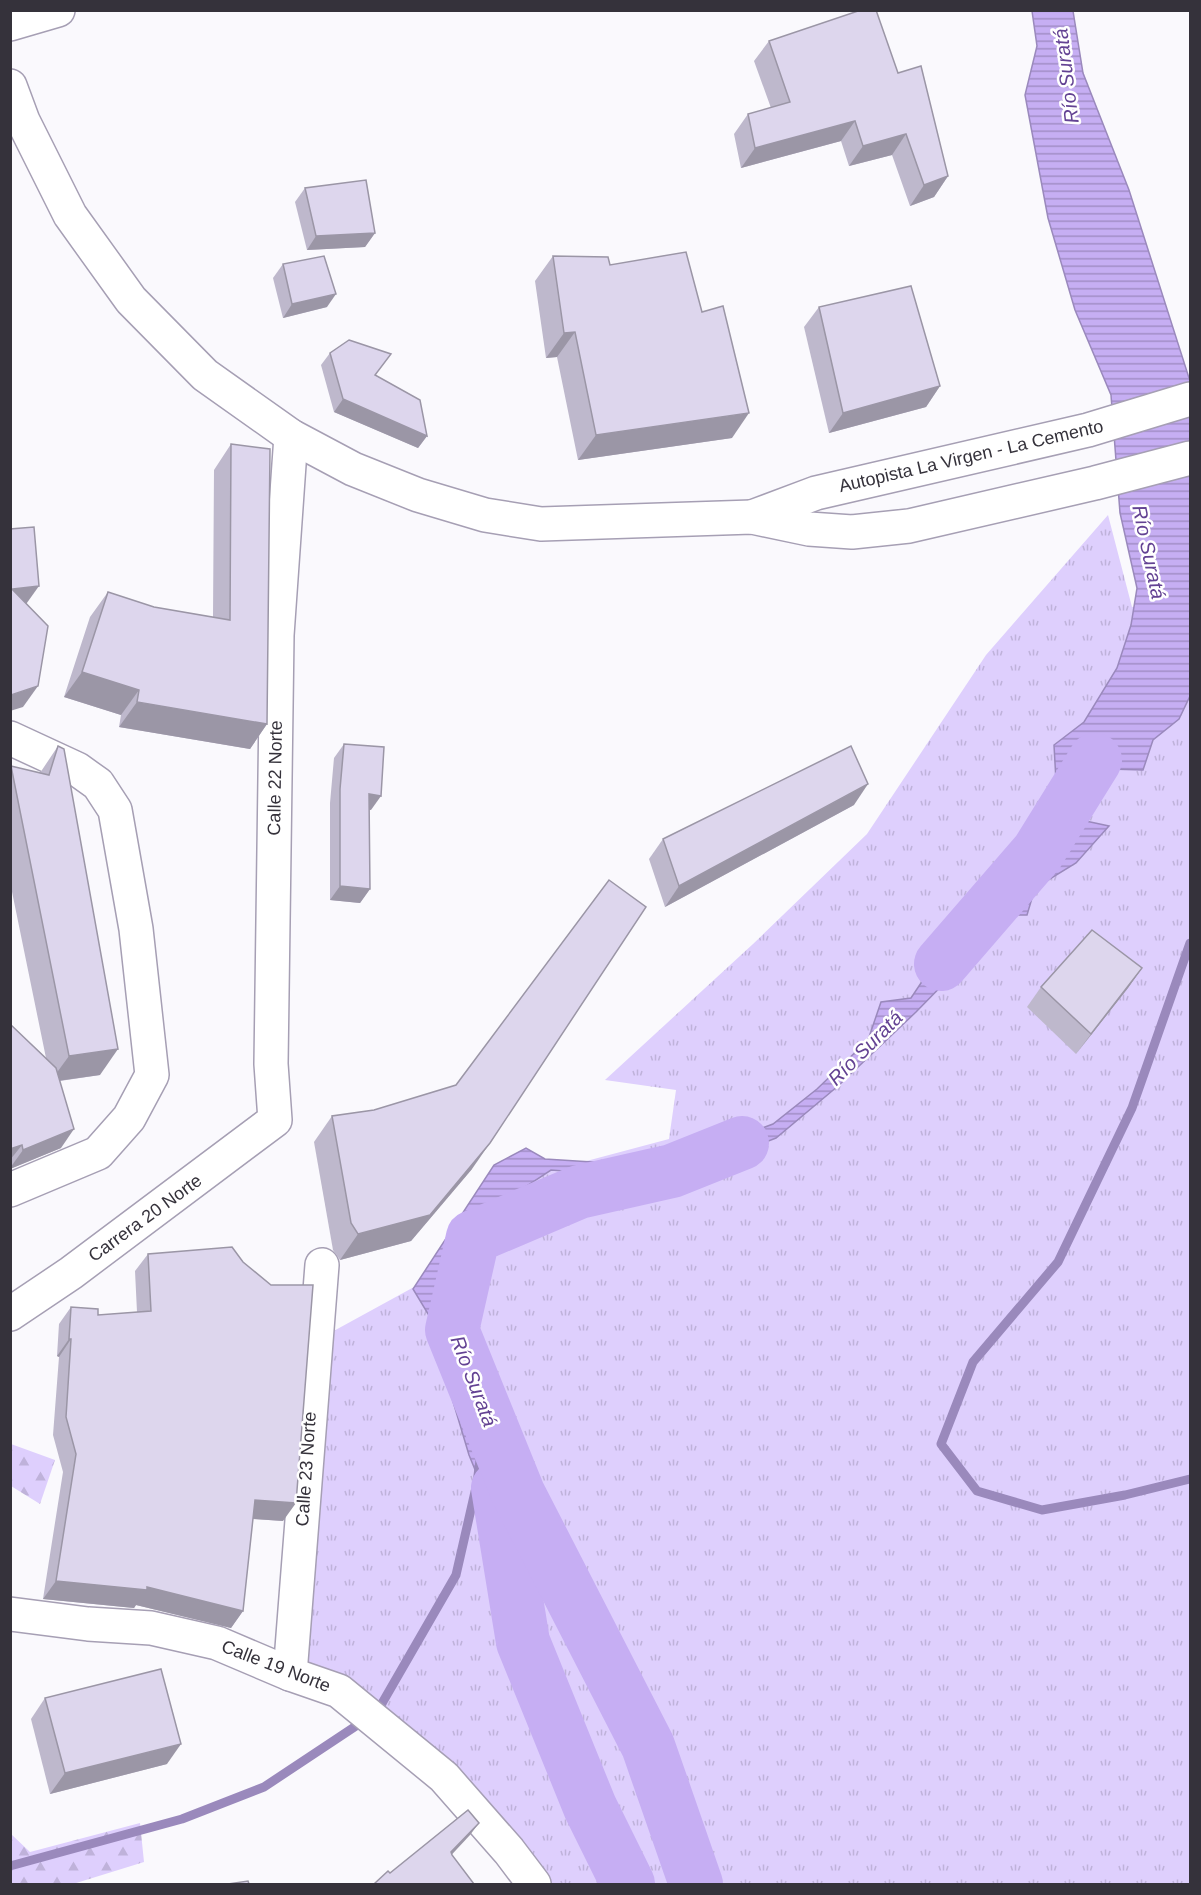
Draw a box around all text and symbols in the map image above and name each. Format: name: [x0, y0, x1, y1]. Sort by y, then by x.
water label: Río Suratá: [1049, 27, 1083, 125]
street label: Autopista La Virgen - La Cemento: [837, 416, 1105, 496]
water label: Río Suratá: [1128, 503, 1170, 601]
street label: Calle 22 Norte: [264, 720, 286, 836]
water label: Río Suratá: [823, 1006, 907, 1090]
street label: Carrera 20 Norte: [84, 1170, 206, 1266]
water label: Río Suratá: [447, 1332, 501, 1430]
street label: Calle 23 Norte: [292, 1411, 320, 1527]
street label: Calle 19 Norte: [219, 1636, 333, 1696]

